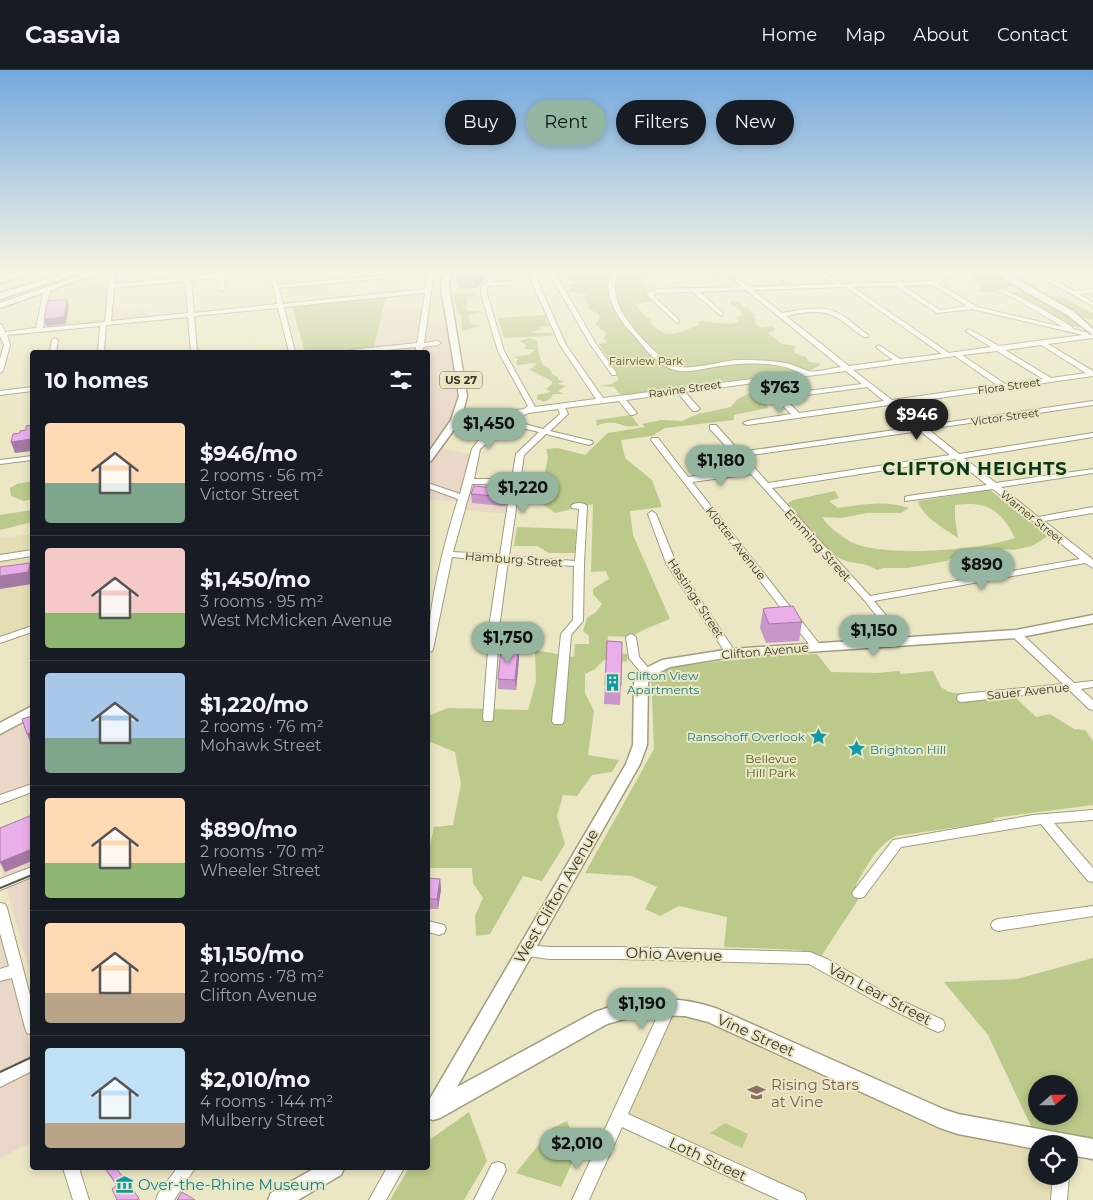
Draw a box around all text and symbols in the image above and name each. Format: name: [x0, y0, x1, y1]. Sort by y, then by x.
text: Casavia: [25, 20, 121, 49]
text: Home: [761, 24, 817, 46]
text: Map: [845, 24, 885, 46]
text: About: [913, 24, 969, 46]
text: Contact: [997, 24, 1068, 46]
chip: Buy: [445, 100, 516, 145]
chip: Rent: [526, 100, 606, 145]
chip: Filters: [616, 100, 706, 145]
chip: New: [716, 100, 794, 145]
park label: Fairview Park: [609, 354, 683, 368]
icon: filters: [387, 366, 415, 394]
text: 10 homes: [45, 368, 148, 393]
road number: US 27: [440, 372, 482, 388]
pin: $763: [750, 372, 810, 414]
street label: Flora Street: [977, 375, 1042, 397]
street label: Ravine Street: [648, 377, 723, 401]
text: $763: [760, 378, 800, 397]
pin: $946: [887, 398, 947, 441]
text: $946: [896, 405, 938, 424]
street label: Victor Street: [970, 405, 1040, 429]
pin: $1,450: [448, 408, 530, 450]
text: $1,450: [463, 414, 515, 433]
text: $946/mo: [200, 441, 297, 466]
icon: home: [85, 443, 145, 503]
pin: $1,180: [680, 444, 762, 487]
text: $1,180: [697, 451, 745, 470]
district label: CLIFTON HEIGHTS: [882, 458, 1068, 480]
text: 2 rooms · 56 m²: [200, 466, 324, 485]
pin: $1,220: [482, 472, 564, 514]
text: $1,220: [498, 478, 548, 497]
text: Victor Street: [200, 485, 300, 504]
street label: Warner Street: [998, 487, 1067, 547]
street label: Klotter Avenue: [703, 503, 769, 583]
street label: Emming Street: [781, 506, 855, 584]
street label: Hamburg Street: [465, 548, 564, 570]
pin: $890: [952, 548, 1012, 591]
street label: Hastings Street: [665, 555, 728, 641]
text: $890: [961, 555, 1003, 574]
text: $1,450/mo: [200, 567, 310, 592]
icon: home: [85, 568, 145, 628]
text: 3 rooms · 95 m²: [200, 592, 324, 611]
text: West McMicken Avenue: [200, 611, 392, 630]
pin: $1,150: [833, 614, 915, 657]
text: $1,150: [851, 621, 897, 640]
pin: $1,750: [467, 622, 549, 664]
text: $1,750: [483, 628, 533, 647]
street label: Clifton Avenue: [721, 640, 809, 662]
place label: Clifton View Apartments: [627, 668, 700, 697]
building icon: Clifton View Apartments: [603, 672, 623, 692]
street label: Sauer Avenue: [986, 679, 1070, 703]
text: $1,220/mo: [200, 692, 309, 717]
icon: home: [85, 693, 145, 753]
text: 2 rooms · 76 m²: [200, 717, 324, 736]
place icon: Ransohoff Overlook: [809, 726, 829, 746]
place label: Ransohoff Overlook: [687, 729, 806, 744]
text: Mohawk Street: [200, 736, 322, 755]
place icon: Brighton Hill: [846, 739, 866, 759]
place label: Brighton Hill: [870, 742, 946, 757]
park label: Bellevue Hill Park: [745, 751, 797, 780]
text: $890/mo: [200, 817, 297, 842]
icon: home: [85, 818, 145, 878]
street label: West Clifton Avenue: [510, 825, 602, 967]
text: 2 rooms · 70 m²: [200, 842, 325, 861]
text: Wheeler Street: [200, 861, 321, 880]
text: $1,150/mo: [200, 942, 304, 967]
icon: home: [85, 943, 145, 1003]
street label: Ohio Avenue: [625, 943, 723, 965]
street label: Van Lear Street: [825, 959, 935, 1029]
text: 2 rooms · 78 m²: [200, 967, 324, 986]
text: Clifton Avenue: [200, 986, 317, 1005]
pin: $1,190: [601, 988, 683, 1030]
text: $1,190: [618, 994, 666, 1013]
street label: Vine Street: [714, 1009, 798, 1061]
text: $2,010/mo: [200, 1067, 310, 1092]
icon: home: [85, 1068, 145, 1128]
place label: Rising Stars at Vine: [771, 1075, 859, 1111]
north arrow: [1028, 1075, 1078, 1125]
map controls: [1028, 1075, 1078, 1185]
school or university icon: Rising Stars at Vine: [747, 1083, 767, 1103]
text: 4 rooms · 144 m²: [200, 1092, 333, 1111]
text: Mulberry Street: [200, 1111, 325, 1130]
pin: $2,010: [536, 1128, 618, 1170]
street label: Loth Street: [666, 1133, 750, 1185]
text: $2,010: [551, 1134, 603, 1153]
button: locate: [1028, 1135, 1078, 1185]
museum icon: Over-the-Rhine Museum: [114, 1174, 134, 1194]
place label: Over-the-Rhine Museum: [138, 1175, 325, 1194]

